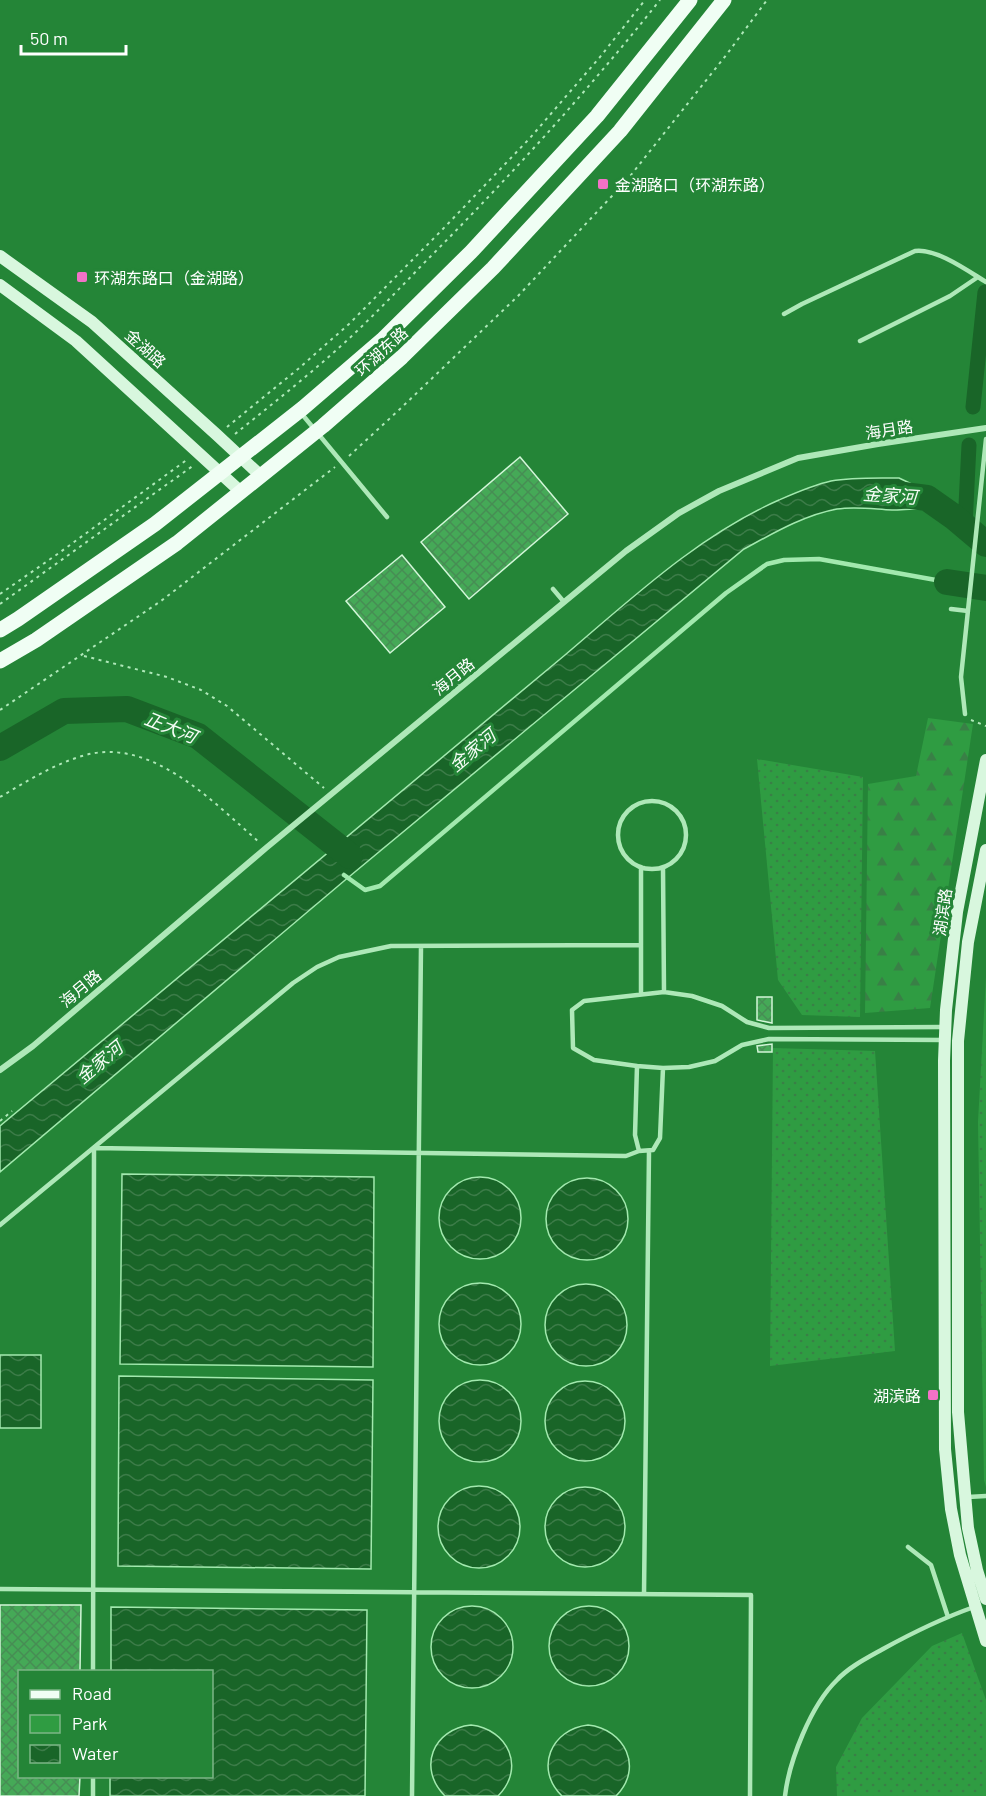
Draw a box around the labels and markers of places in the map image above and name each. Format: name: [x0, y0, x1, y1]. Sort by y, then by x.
place label: 金湖路口（环湖东路）: [615, 175, 775, 194]
marker: 金湖路口（环湖东路）: [596, 177, 610, 191]
place label: 环湖东路口（金湖路）: [94, 268, 254, 287]
marker: 环湖东路口（金湖路）: [75, 270, 89, 284]
place label: 湖滨路: [873, 1386, 921, 1405]
marker: 湖滨路: [926, 1388, 940, 1402]

